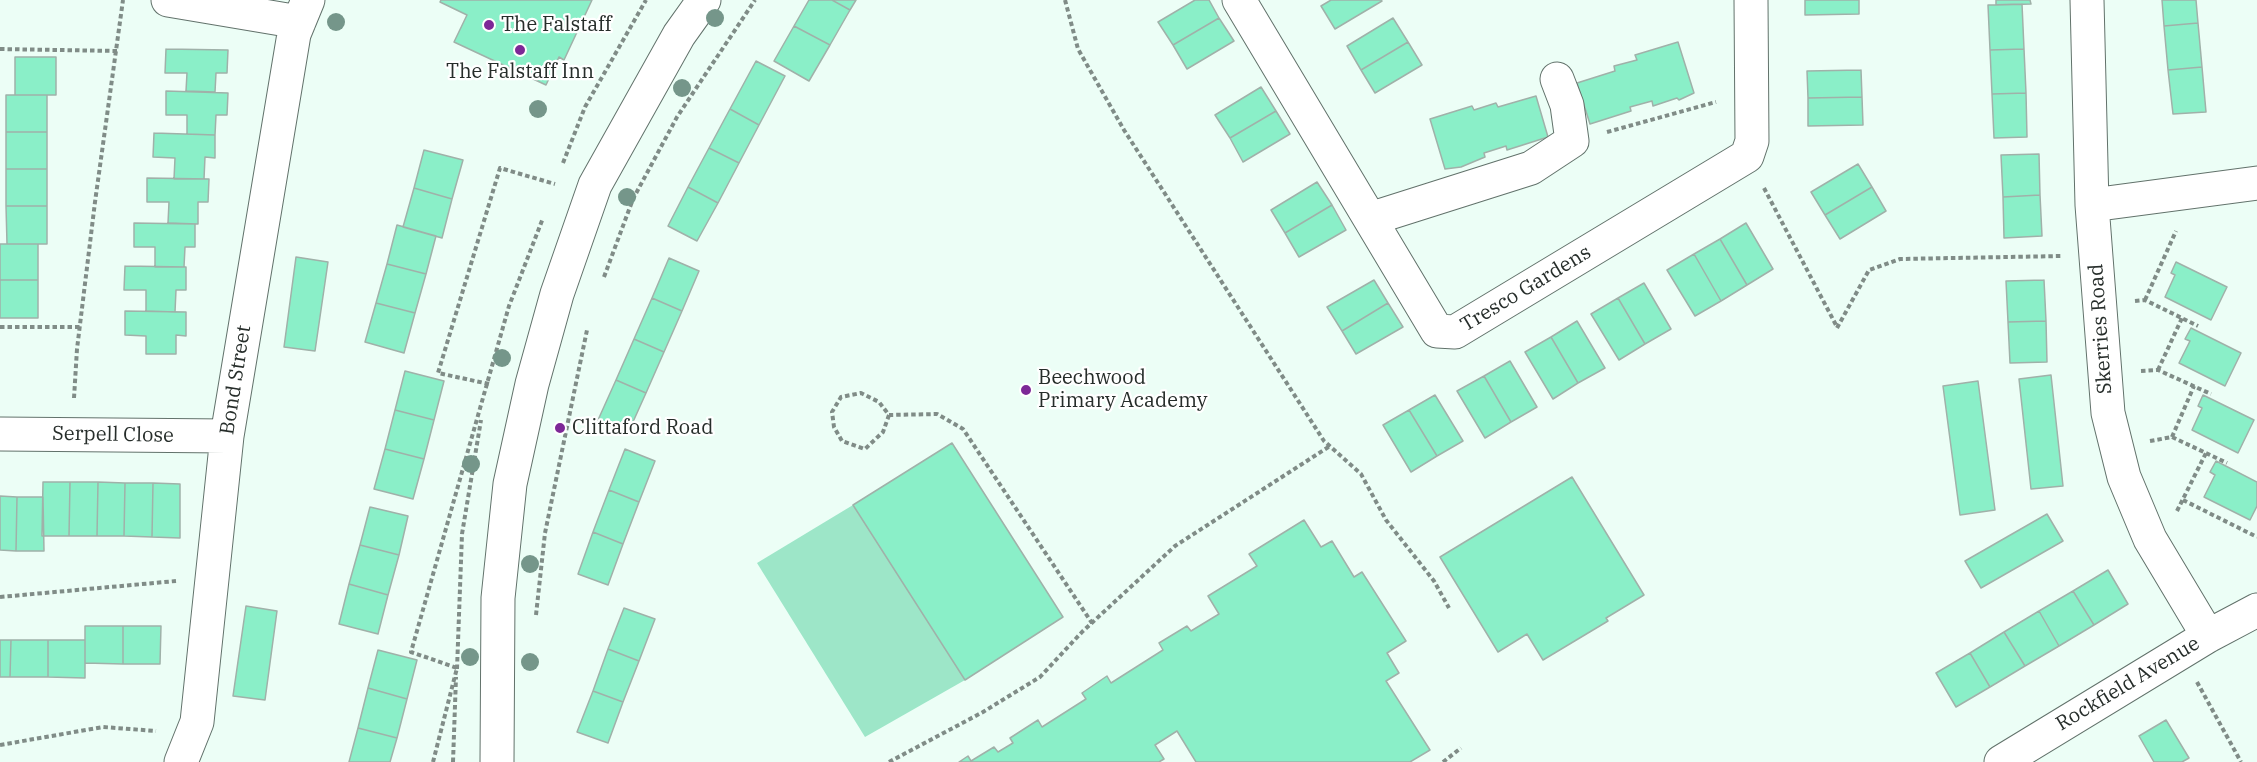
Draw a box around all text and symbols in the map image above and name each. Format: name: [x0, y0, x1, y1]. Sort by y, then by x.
place label: The Falstaff: [501, 13, 612, 37]
marker: The Falstaff: [482, 18, 496, 32]
marker: The Falstaff Inn: [513, 43, 527, 57]
place label: The Falstaff Inn: [446, 60, 594, 84]
street label: Tresco Gardens: [1456, 241, 1596, 337]
street label: Skerries Road: [2084, 263, 2118, 395]
street label: Bond Street: [216, 324, 256, 436]
place label: Beechwood Primary Academy: [1038, 366, 1207, 413]
marker: Beechwood Primary Academy: [1019, 383, 1033, 397]
place label: Clittaford Road: [572, 416, 713, 440]
marker: Clittaford Road: [553, 421, 567, 435]
street label: Serpell Close: [52, 422, 174, 448]
street label: Rockfield Avenue: [2052, 632, 2204, 736]

